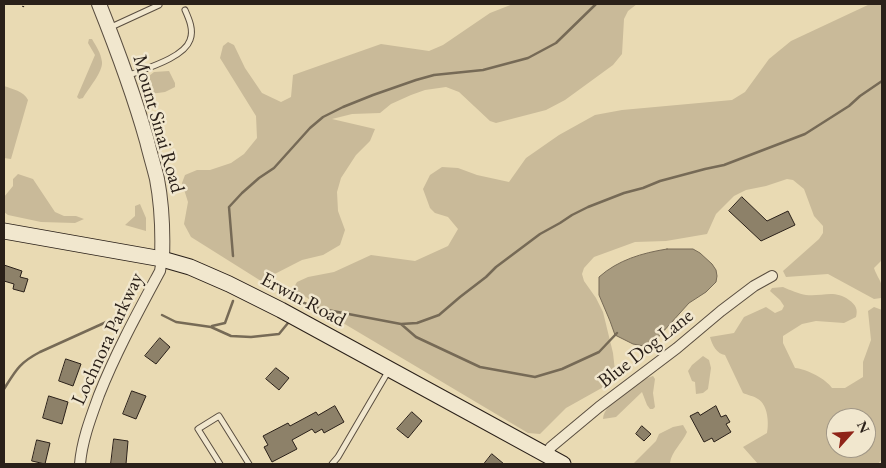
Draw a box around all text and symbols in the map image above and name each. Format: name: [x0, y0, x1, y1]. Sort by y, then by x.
street label: Mount Sinai Road: [127, 52, 189, 196]
street label: Erwin Road: [256, 268, 350, 332]
street label: Lochnora Parkway: [67, 269, 149, 409]
street label: Blue Dog Lane: [593, 304, 699, 394]
north arrow: [826, 408, 876, 458]
text: N: [853, 418, 874, 436]

